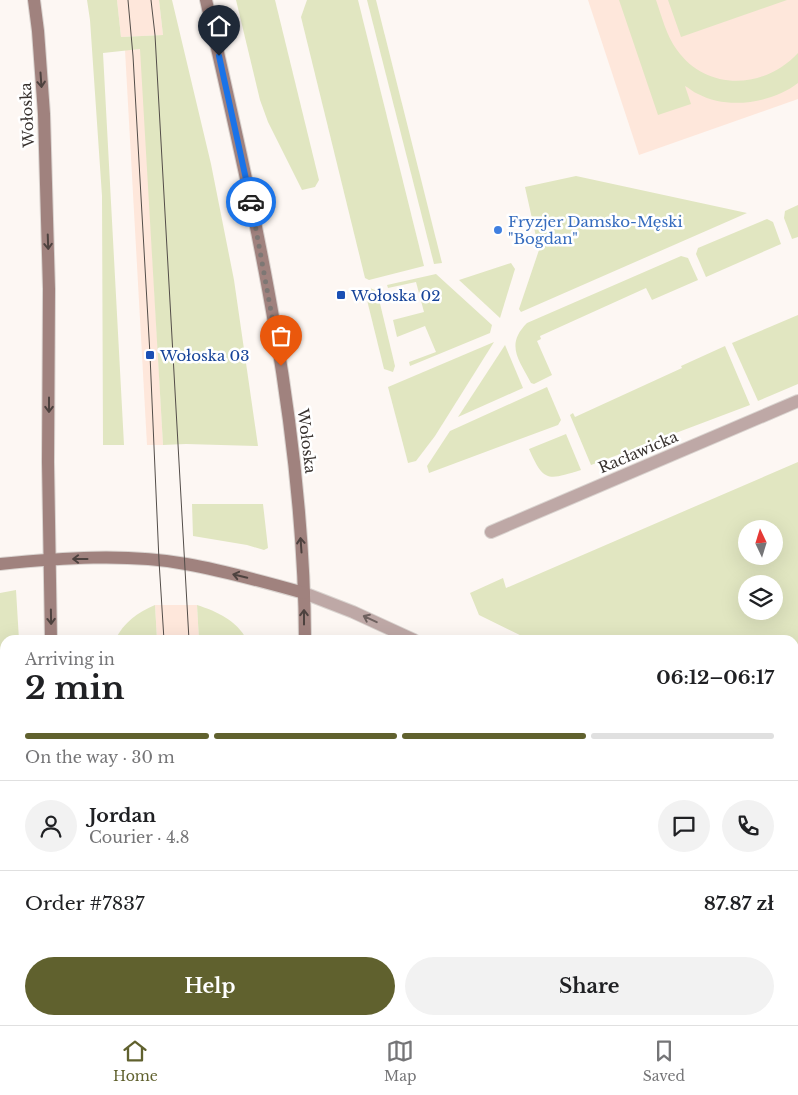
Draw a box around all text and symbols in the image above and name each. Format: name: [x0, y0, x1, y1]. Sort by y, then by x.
pin: [198, 5, 240, 56]
icon: home: [205, 12, 233, 40]
one-way arrow: [37, 72, 46, 88]
street label: Wołoska: [16, 81, 38, 149]
courier: [226, 177, 276, 227]
icon: car: [237, 188, 265, 216]
place label: Fryzjer Damsko-Męski "Bogdan": [508, 212, 683, 248]
marker: Fryzjer Damsko-Męski "Bogdan": [492, 224, 504, 236]
one-way arrow: [43, 234, 52, 250]
place label: Wołoska 02: [350, 286, 440, 305]
marker: Wołoska 02: [335, 289, 347, 301]
pin: [260, 315, 302, 366]
icon: bag: [267, 322, 295, 350]
place label: Wołoska 03: [159, 346, 249, 365]
marker: Wołoska 03: [144, 349, 156, 361]
one-way arrow: [44, 396, 54, 413]
street label: Wołoska: [293, 406, 320, 475]
street label: Racławicka: [595, 426, 681, 477]
north arrow: [738, 520, 782, 565]
map controls: [738, 520, 783, 620]
one-way arrow: [296, 537, 306, 553]
one-way arrow: [72, 554, 88, 564]
one-way arrow: [233, 571, 249, 580]
button: layers: [738, 575, 783, 620]
one-way arrow: [46, 609, 55, 625]
one-way arrow: [299, 609, 309, 625]
one-way arrow: [363, 614, 378, 624]
text: Arriving in: [25, 649, 115, 669]
text: 06:12–06:17: [656, 666, 774, 689]
text: 2 min: [25, 668, 125, 708]
text: On the way · 30 m: [25, 747, 175, 767]
button: person: [25, 800, 77, 852]
button: chat: [658, 800, 710, 852]
button: phone: [722, 800, 774, 852]
text: Jordan: [89, 804, 156, 827]
text: Courier · 4.8: [89, 827, 190, 847]
text: Order #7837: [25, 892, 145, 915]
text: 87.87 zł: [704, 892, 774, 915]
button: Help: [25, 957, 395, 1015]
button: Share: [405, 957, 774, 1015]
tab: Home: [113, 1037, 158, 1085]
tab: Map: [384, 1037, 417, 1085]
tab: Saved: [643, 1037, 685, 1085]

